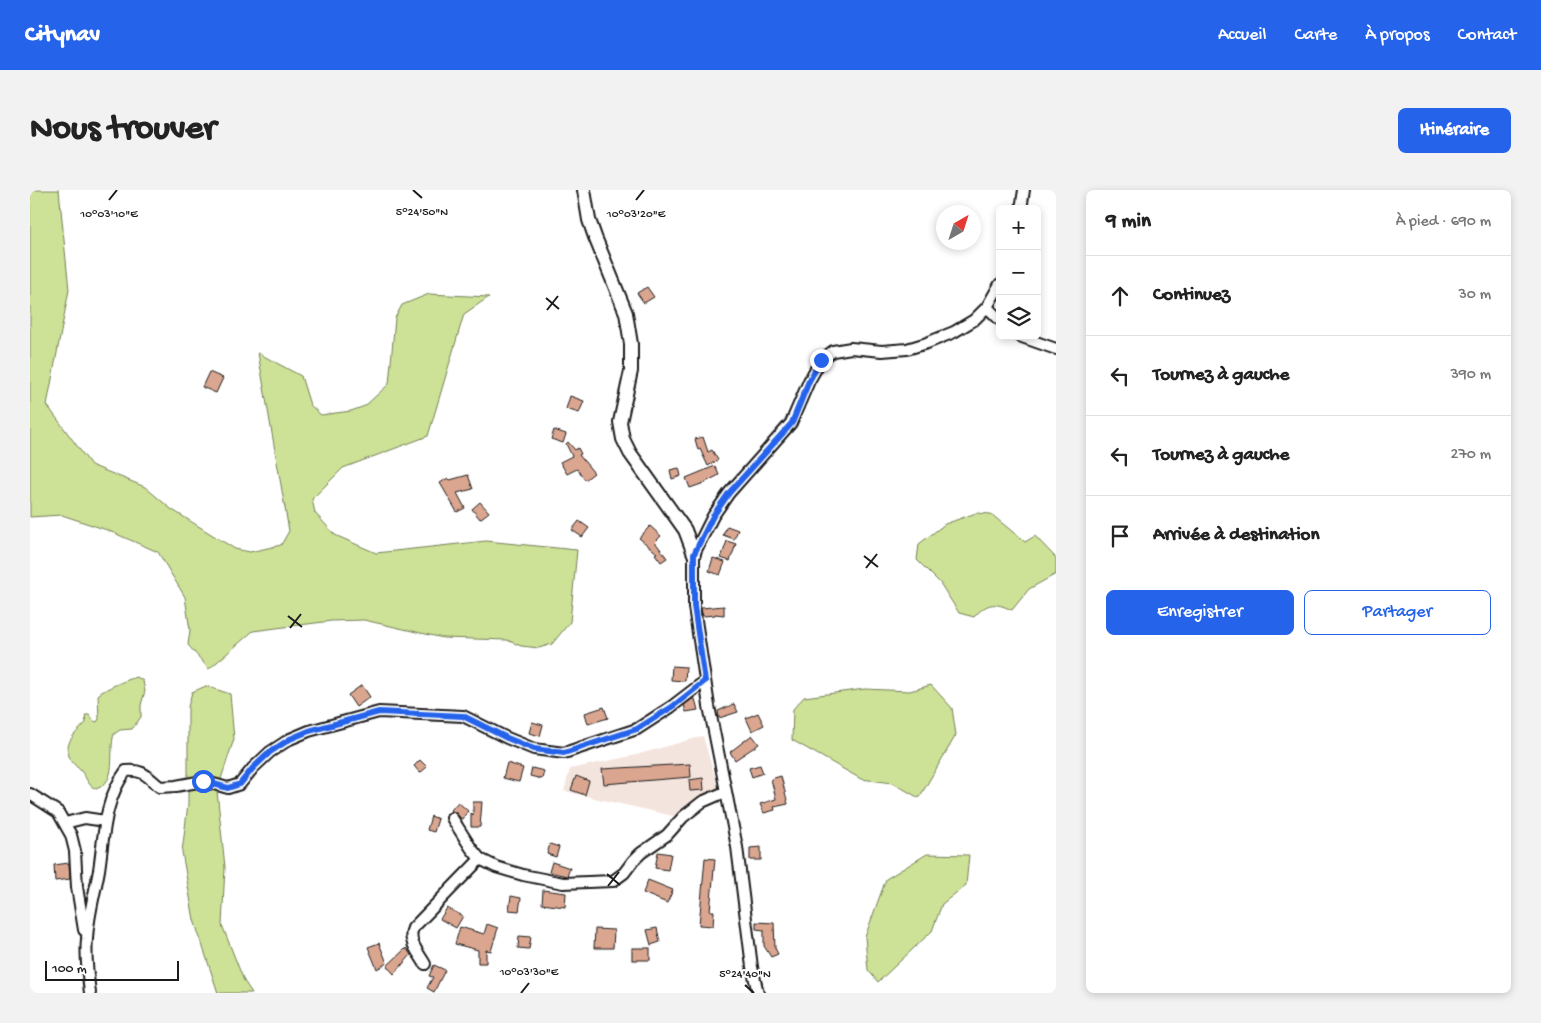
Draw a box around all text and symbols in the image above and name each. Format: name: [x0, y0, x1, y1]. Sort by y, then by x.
text: Citynav: [25, 21, 100, 50]
text: Accueil: [1218, 25, 1266, 46]
text: Carte: [1294, 25, 1337, 46]
text: À propos: [1365, 25, 1430, 46]
text: Contact: [1458, 25, 1516, 46]
button: Itinéraire: [1398, 108, 1511, 153]
text: Nous trouver: [30, 110, 216, 151]
north arrow: [936, 205, 981, 250]
map controls: [996, 205, 1041, 340]
button: +: [996, 205, 1041, 250]
text: 5°24'50"N: [396, 206, 448, 220]
text: 10°03'10"E: [79, 208, 138, 222]
text: 10°03'20"E: [606, 208, 666, 222]
text: 9 min: [1106, 210, 1151, 235]
text: À pied · 690 m: [1396, 213, 1491, 232]
button: −: [996, 250, 1041, 295]
icon: ahead: [1106, 282, 1134, 310]
text: Continuez: [1153, 284, 1230, 307]
text: 30 m: [1458, 286, 1491, 305]
button: layers: [996, 295, 1041, 340]
route end: [810, 349, 833, 372]
icon: left: [1106, 362, 1134, 390]
text: Tournez à gauche: [1153, 364, 1289, 387]
text: 390 m: [1450, 366, 1491, 385]
icon: left: [1106, 442, 1134, 470]
text: Tournez à gauche: [1153, 444, 1289, 467]
text: 270 m: [1451, 446, 1491, 465]
icon: arrive: [1106, 522, 1134, 550]
text: Arrivée à destination: [1153, 524, 1319, 547]
button: Enregistrer: [1106, 590, 1294, 635]
button: Partager: [1304, 590, 1491, 635]
route start: [192, 770, 215, 793]
scale bar: [45, 958, 179, 981]
text: 100 m: [52, 961, 87, 978]
text: 10°03'30"E: [499, 966, 559, 980]
text: 5°24'40"N: [719, 968, 771, 982]

